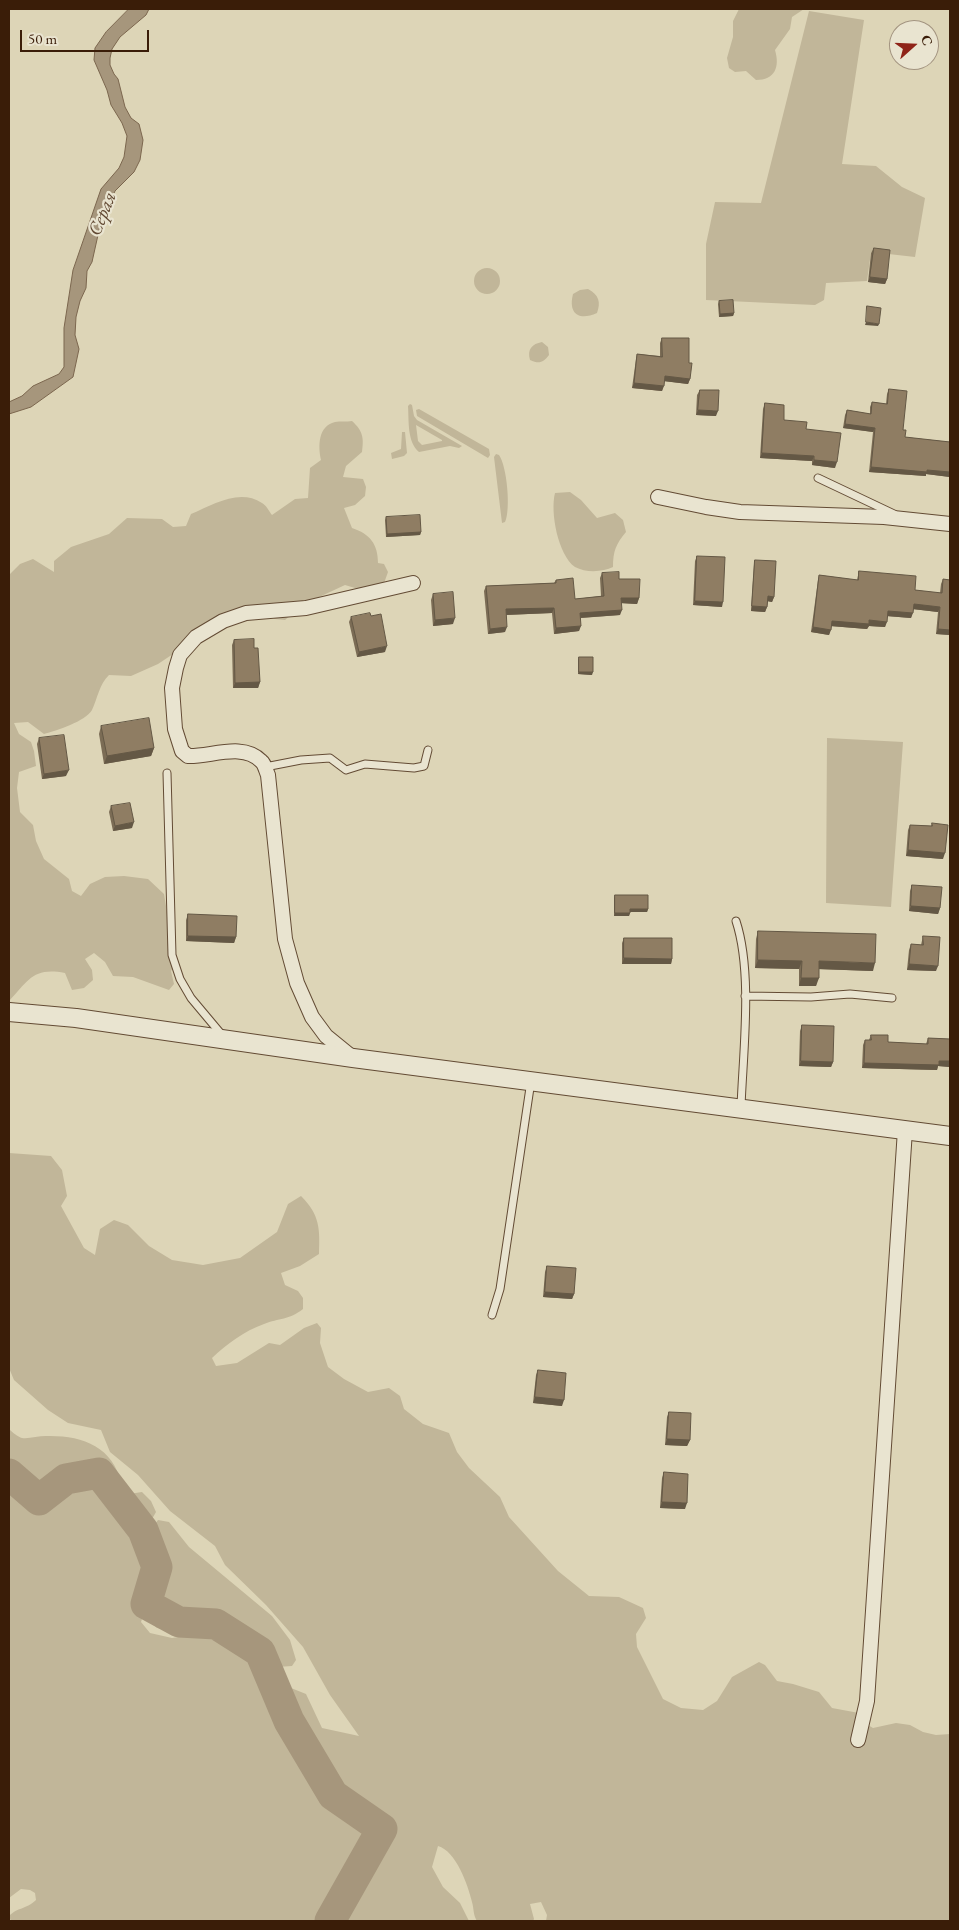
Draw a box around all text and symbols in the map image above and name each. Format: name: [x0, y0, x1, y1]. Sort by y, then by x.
scale bar: [22, 20, 151, 52]
north arrow: [889, 20, 939, 70]
text: 50 m: [28, 29, 57, 48]
text: С: [917, 32, 937, 48]
water label: Серая: [84, 189, 122, 239]

